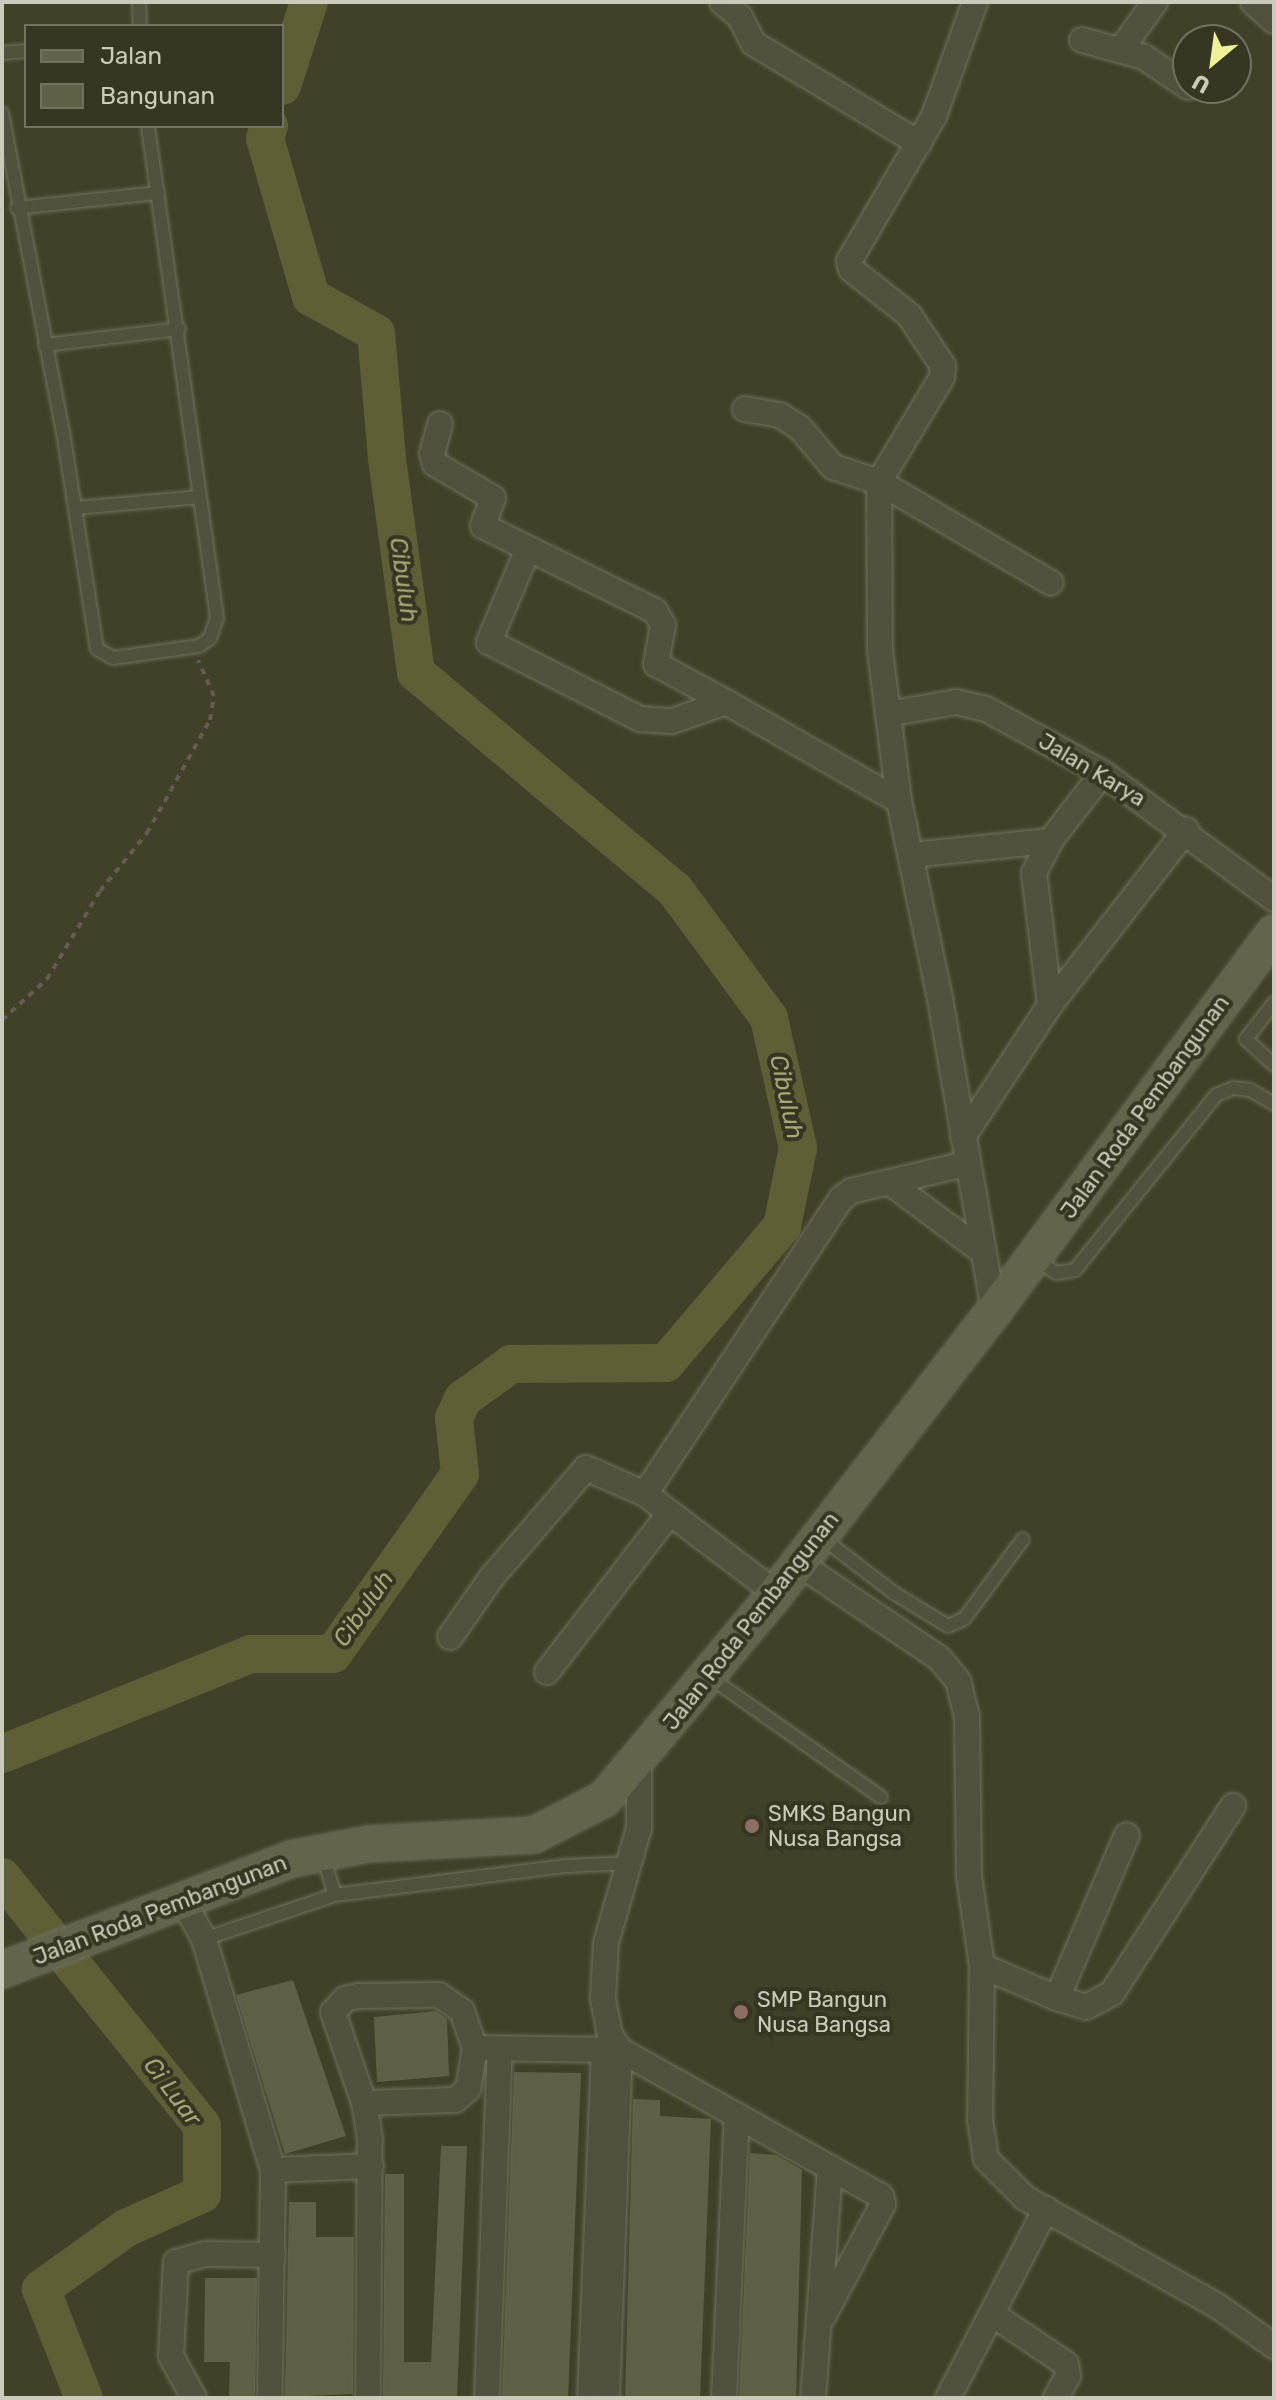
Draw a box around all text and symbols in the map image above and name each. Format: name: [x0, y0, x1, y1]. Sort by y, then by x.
legend: [24, 24, 284, 128]
north arrow: [1172, 24, 1252, 104]
text: Jalan: [100, 42, 162, 70]
text: U: [1188, 68, 1215, 99]
text: Bangunan: [100, 82, 215, 110]
water label: Cibuluh: [383, 536, 423, 624]
street label: Jalan Karya: [1034, 728, 1150, 812]
street label: Jalan Roda Pembangunan: [1055, 990, 1235, 1224]
water label: Cibuluh: [763, 1052, 809, 1142]
street label: Jalan Roda Pembangunan: [658, 1507, 844, 1735]
water label: Cibuluh: [328, 1566, 400, 1652]
place label: SMKS Bangun Nusa Bangsa: [768, 1800, 911, 1852]
marker: SMKS Bangun Nusa Bangsa: [743, 1817, 761, 1835]
street label: Jalan Roda Pembangunan: [30, 1849, 290, 1971]
place label: SMP Bangun Nusa Bangsa: [757, 1986, 891, 2038]
marker: SMP Bangun Nusa Bangsa: [732, 2003, 750, 2021]
water label: Ci Luar: [137, 2052, 207, 2132]

